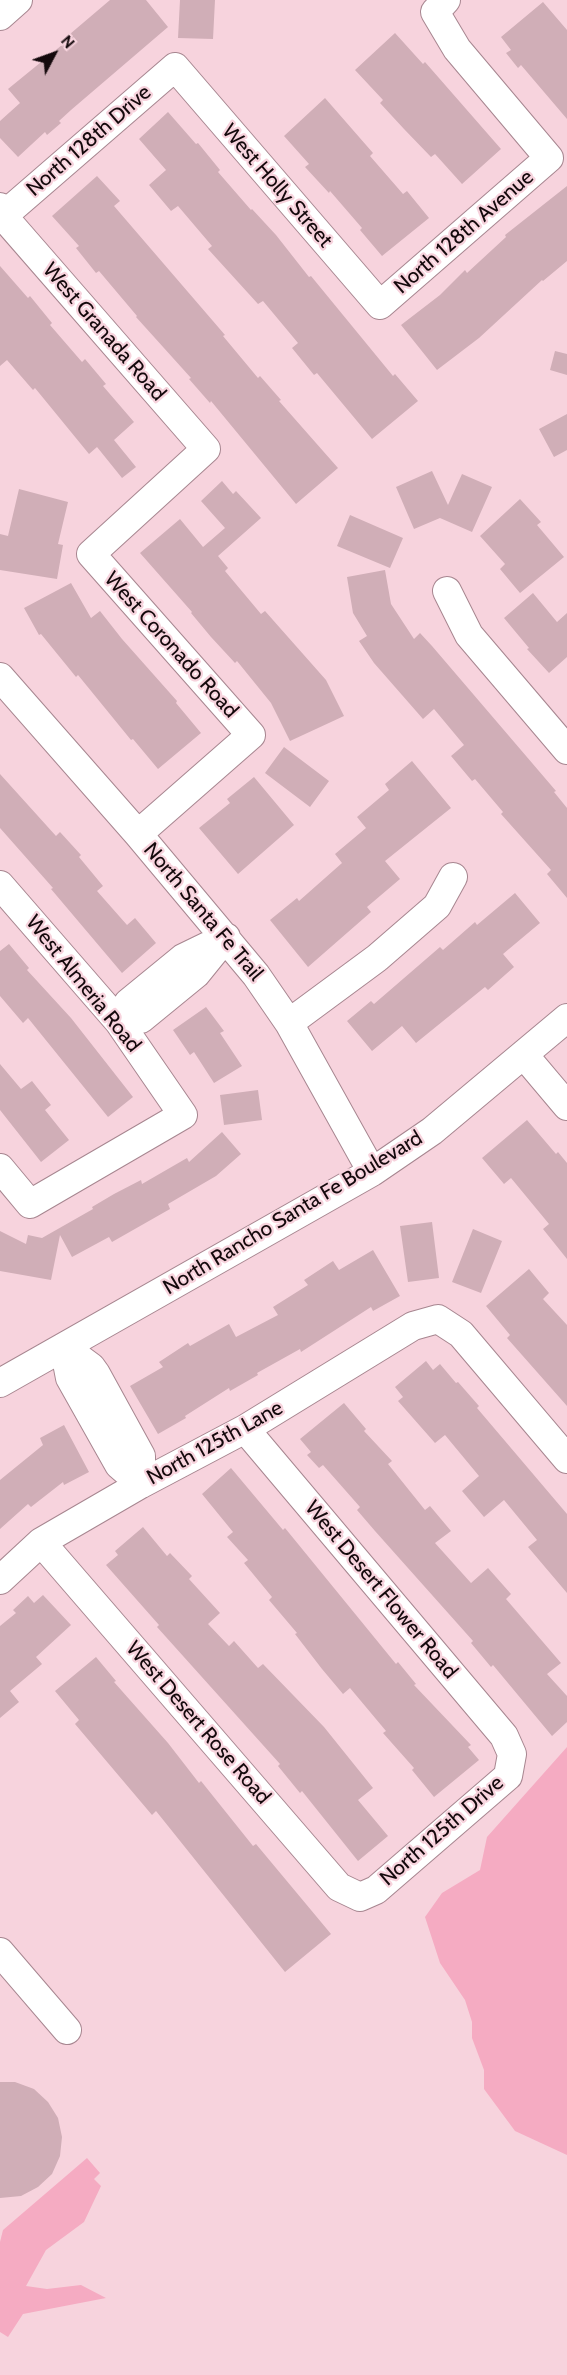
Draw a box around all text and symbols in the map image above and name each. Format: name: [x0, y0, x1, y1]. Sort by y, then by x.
north arrow: [24, 24, 84, 84]
text: N: [57, 31, 79, 52]
street label: North 128th Drive: [22, 80, 156, 202]
street label: West Holly Street: [217, 119, 337, 253]
street label: North 128th Avenue: [389, 165, 539, 299]
street label: West Granada Road: [37, 258, 171, 406]
street label: West Coronado Road: [99, 567, 243, 723]
street label: North Santa Fe Trail: [138, 838, 268, 986]
street label: West Almeria Road: [20, 911, 146, 1057]
street label: North Rancho Santa Fe Boulevard: [159, 1126, 427, 1300]
street label: North 125th Lane: [143, 1395, 287, 1491]
street label: West Desert Flower Road: [299, 1496, 463, 1684]
street label: West Desert Rose Road: [120, 1636, 276, 1810]
street label: North 125th Drive: [375, 1771, 509, 1891]

